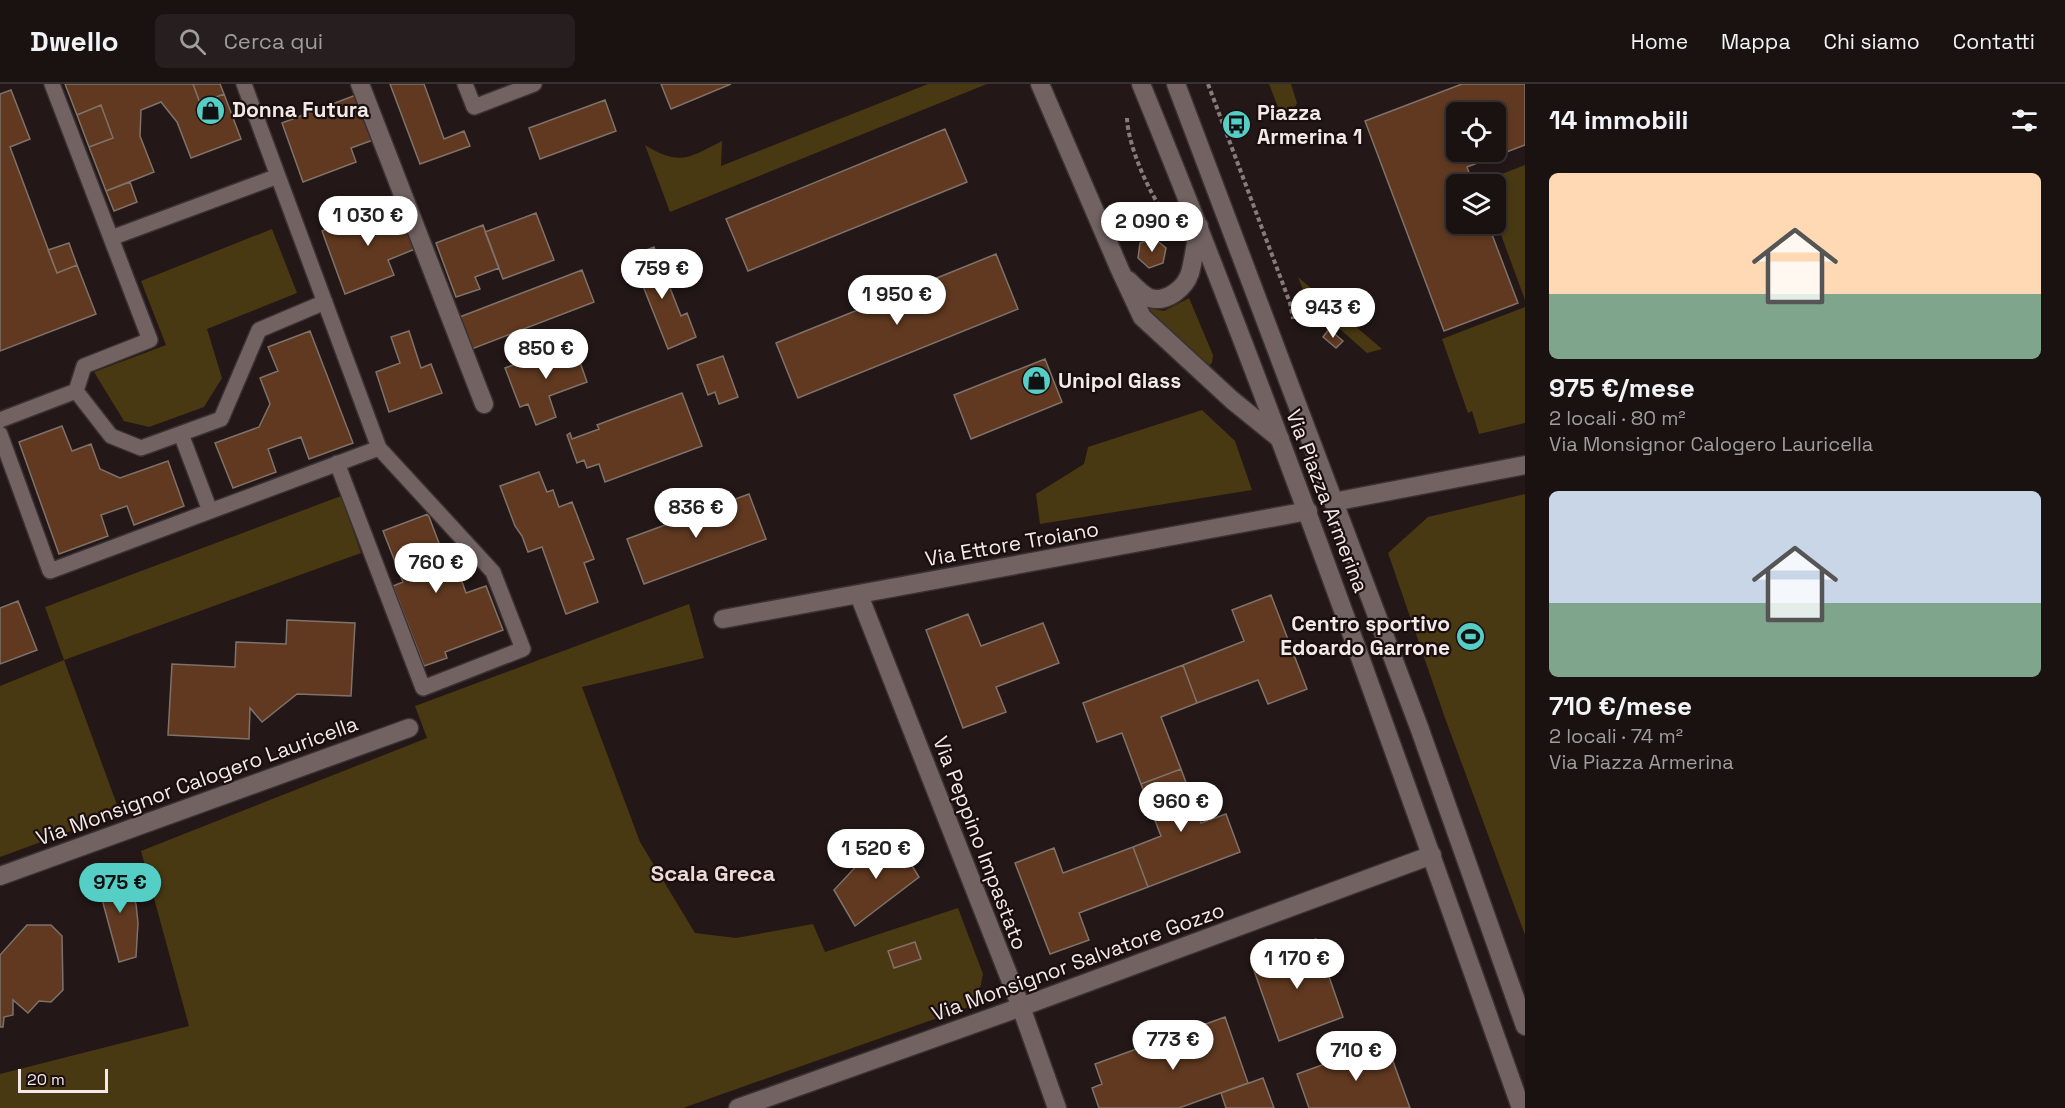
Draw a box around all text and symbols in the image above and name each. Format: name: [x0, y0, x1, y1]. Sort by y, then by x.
search box: [155, 14, 575, 68]
text: Dwello: [30, 23, 119, 59]
icon: search: [176, 25, 209, 58]
text: Cerca qui: [224, 27, 323, 55]
text: Home: [1631, 28, 1688, 55]
text: Mappa: [1721, 28, 1790, 55]
text: Chi siamo: [1823, 28, 1920, 55]
text: Contatti: [1953, 28, 2035, 55]
shop icon: Donna Futura: [195, 94, 227, 126]
place label: Donna Futura: [232, 96, 369, 123]
place label: Piazza Armerina 1: [1257, 99, 1362, 150]
map controls: [1446, 102, 1506, 234]
button: locate: [1446, 102, 1506, 162]
text: 14 immobili: [1549, 103, 1688, 137]
icon: filters: [2008, 104, 2041, 137]
bus stop icon: Piazza Armerina 1: [1220, 109, 1252, 141]
button: layers: [1446, 174, 1506, 234]
pin: 1 030 €: [313, 196, 423, 247]
text: 1 030 €: [333, 202, 403, 228]
pin: 2 090 €: [1097, 202, 1207, 253]
text: 2 090 €: [1115, 208, 1189, 234]
icon: home: [1741, 212, 1849, 320]
pin: 759 €: [620, 249, 704, 300]
text: 759 €: [635, 255, 689, 281]
pin: 1 950 €: [842, 275, 952, 326]
text: 1 950 €: [862, 281, 932, 307]
pin: 943 €: [1291, 288, 1375, 339]
text: 943 €: [1305, 294, 1361, 320]
pin: 850 €: [504, 329, 588, 380]
text: 850 €: [518, 335, 574, 361]
shop icon: Unipol Glass: [1021, 365, 1053, 397]
place label: Unipol Glass: [1058, 367, 1181, 394]
text: 975 €/mese: [1549, 371, 1695, 405]
street label: Via Piazza Armerina: [1280, 405, 1375, 596]
text: 2 locali · 80 m²: [1549, 405, 1686, 431]
text: Via Monsignor Calogero Lauricella: [1549, 431, 1873, 457]
pin: 836 €: [654, 488, 738, 539]
text: 836 €: [668, 494, 724, 520]
street label: Via Ettore Troiano: [923, 515, 1101, 572]
icon: home: [1741, 530, 1849, 638]
pin: 760 €: [394, 543, 478, 594]
text: 760 €: [409, 549, 463, 575]
place label: Centro sportivo Edoardo Garrone: [1280, 610, 1450, 661]
sports icon: Centro sportivo Edoardo Garrone: [1455, 620, 1487, 652]
text: 710 €/mese: [1549, 689, 1692, 723]
street label: Via Monsignor Calogero Lauricella: [32, 710, 361, 851]
text: 2 locali · 74 m²: [1549, 723, 1683, 749]
street label: Via Peppino Impastato: [927, 732, 1034, 953]
text: Via Piazza Armerina: [1549, 749, 1734, 775]
pin: 960 €: [1139, 782, 1223, 833]
text: 960 €: [1153, 788, 1209, 814]
pin: 1 520 €: [821, 829, 931, 880]
text: 1 520 €: [841, 835, 911, 861]
district label: Scala Greca: [651, 859, 775, 887]
pin: 975 €: [78, 863, 162, 914]
text: 975 €: [93, 869, 147, 895]
street label: Via Monsignor Salvatore Gozzo: [928, 896, 1228, 1027]
pin: 1 170 €: [1242, 939, 1352, 990]
text: 1 170 €: [1264, 945, 1330, 971]
pin: 773 €: [1131, 1020, 1215, 1071]
text: 773 €: [1147, 1026, 1199, 1052]
pin: 710 €: [1314, 1031, 1398, 1082]
text: 710 €: [1330, 1037, 1382, 1063]
scale bar: [18, 1066, 108, 1094]
text: 20 m: [27, 1069, 65, 1090]

